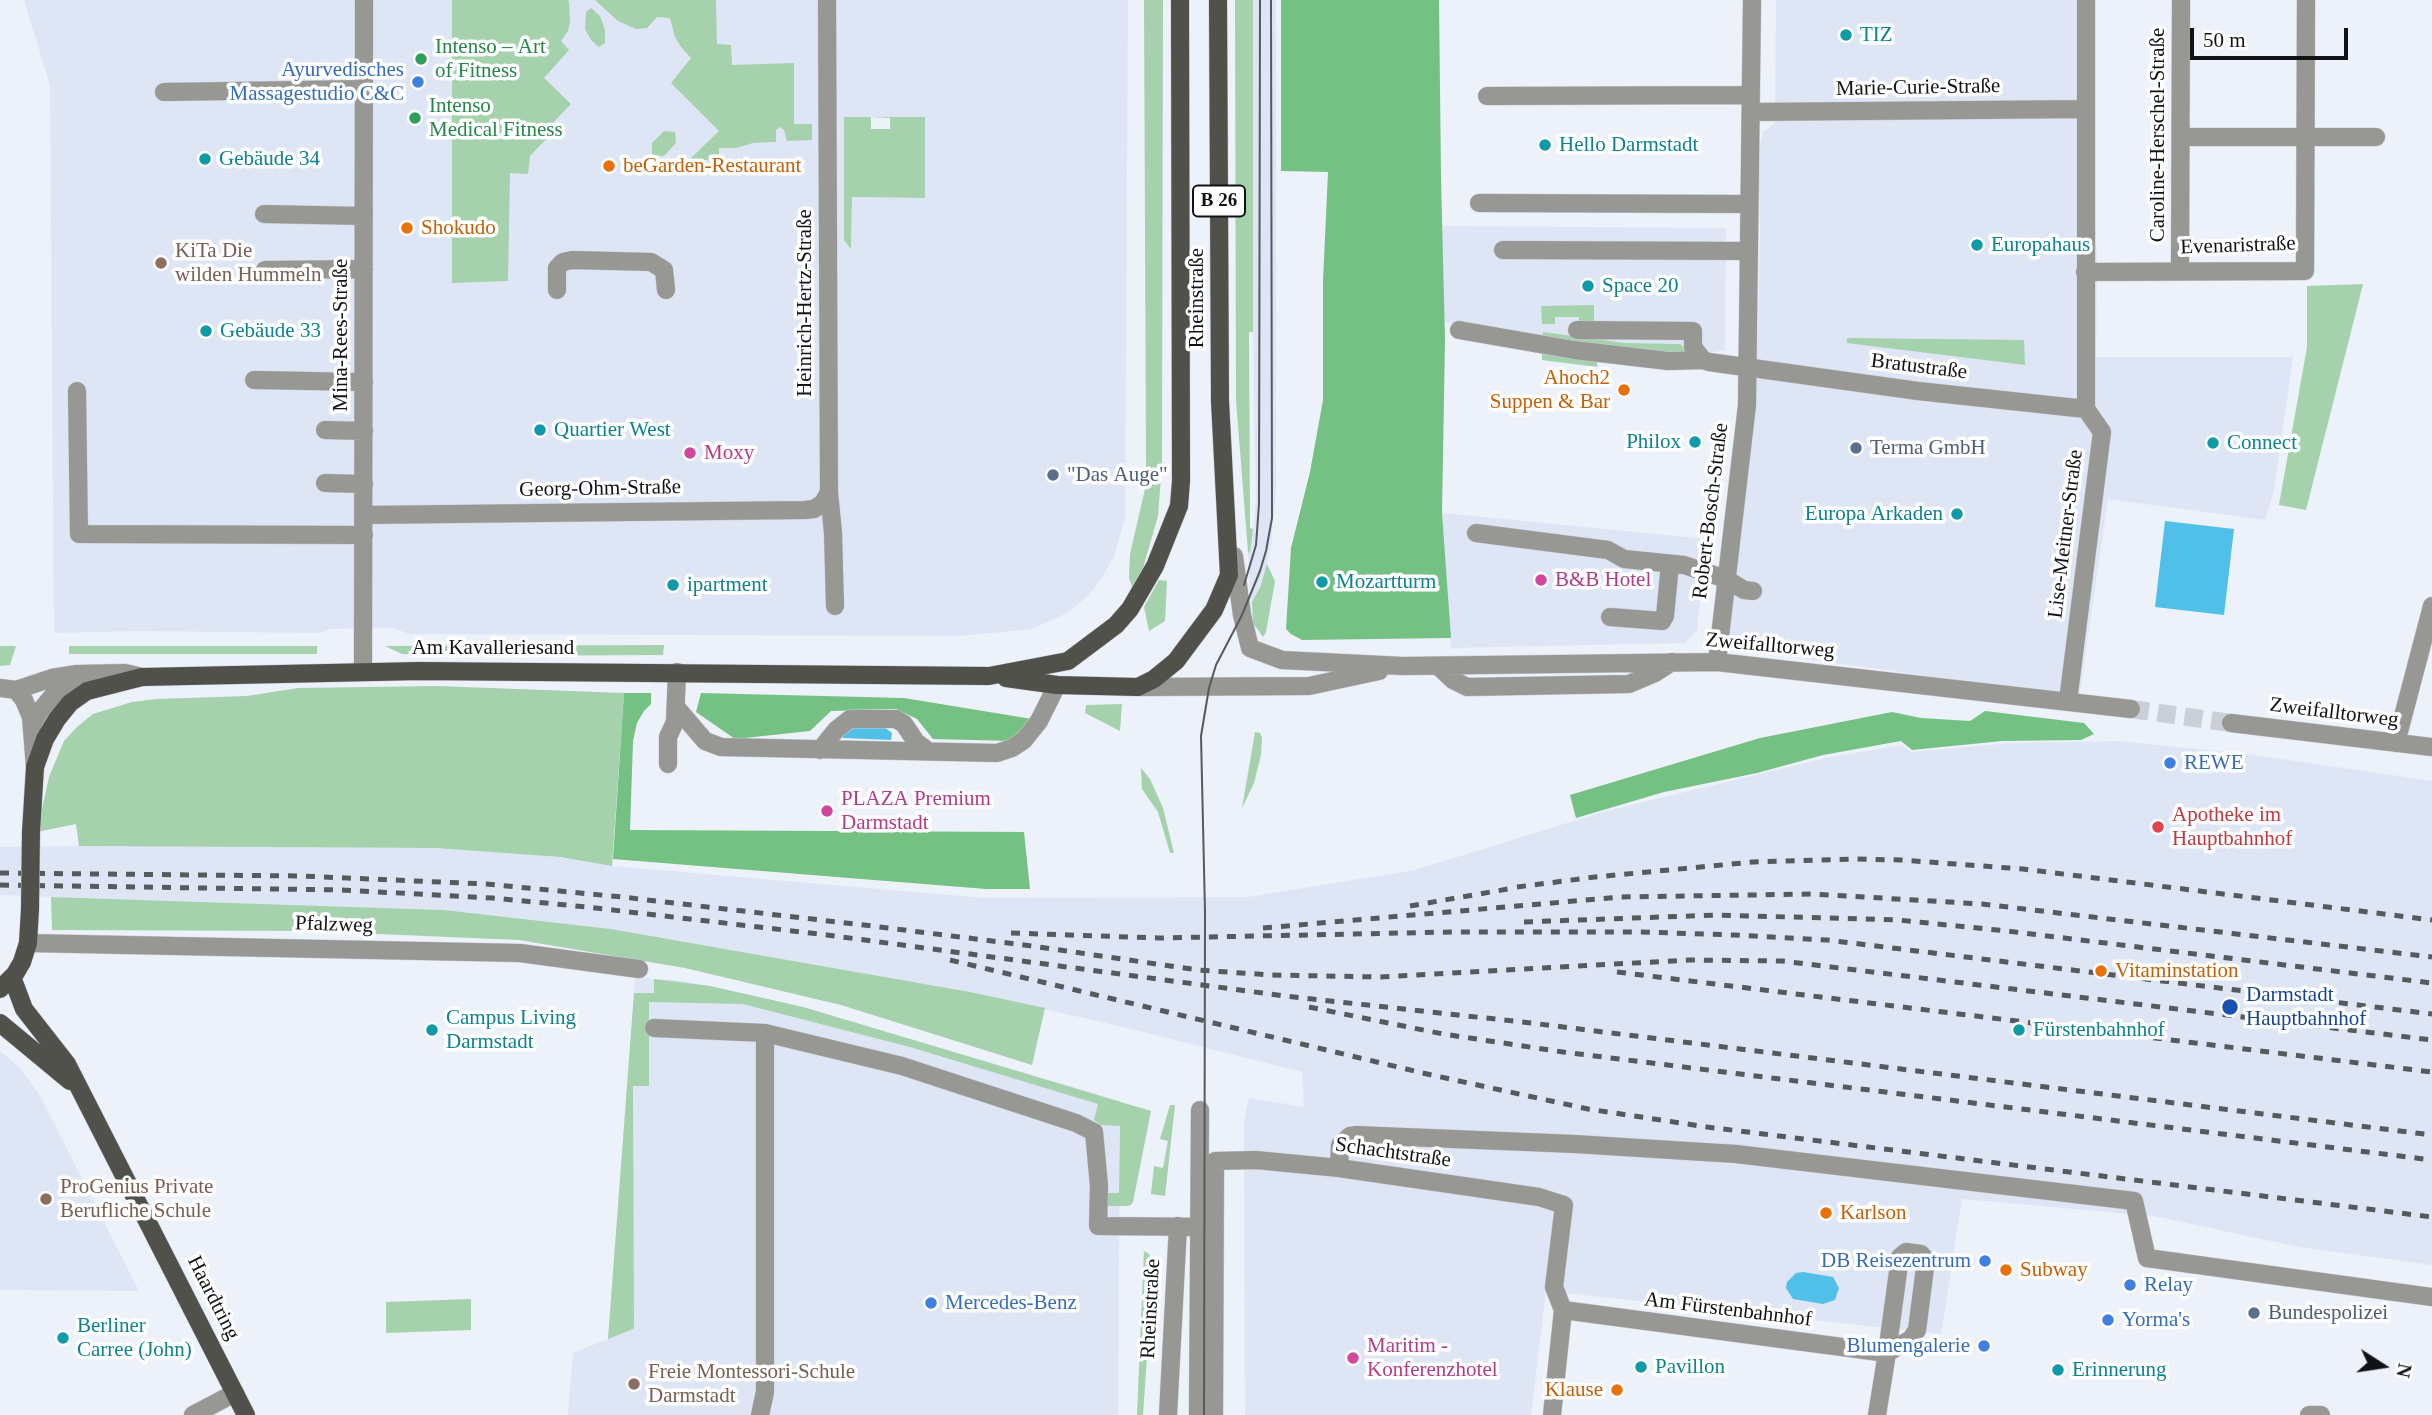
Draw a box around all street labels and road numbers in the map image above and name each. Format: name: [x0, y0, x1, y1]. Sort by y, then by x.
street label: Caroline-Herschel-Straße: [2145, 28, 2171, 242]
street label: Marie-Curie-Straße: [1836, 74, 2000, 102]
road number: B 26: [1193, 186, 1245, 216]
street label: Heinrich-Hertz-Straße: [792, 209, 818, 397]
street label: Evenaristraße: [2180, 231, 2296, 261]
street label: Rheinstraße: [1184, 248, 1210, 348]
street label: Mina-Rees-Straße: [328, 259, 354, 411]
street label: Bratustraße: [1869, 349, 1969, 385]
street label: Robert-Bosch-Straße: [1688, 421, 1734, 601]
street label: Lise-Meitner-Straße: [2043, 448, 2089, 620]
street label: Georg-Ohm-Straße: [519, 475, 681, 503]
street label: Zweifalltorweg: [1704, 628, 1836, 664]
street label: Am Kavalleriesand: [412, 635, 574, 661]
street label: Zweifalltorweg: [2268, 693, 2400, 733]
street label: Pfalzweg: [295, 911, 373, 939]
street label: Schachtstraße: [1334, 1132, 1452, 1174]
street label: Haardtring: [181, 1252, 245, 1344]
street label: Rheinstraße: [1136, 1258, 1166, 1360]
street label: Am Fürstenbahnhof: [1643, 1287, 1813, 1333]

